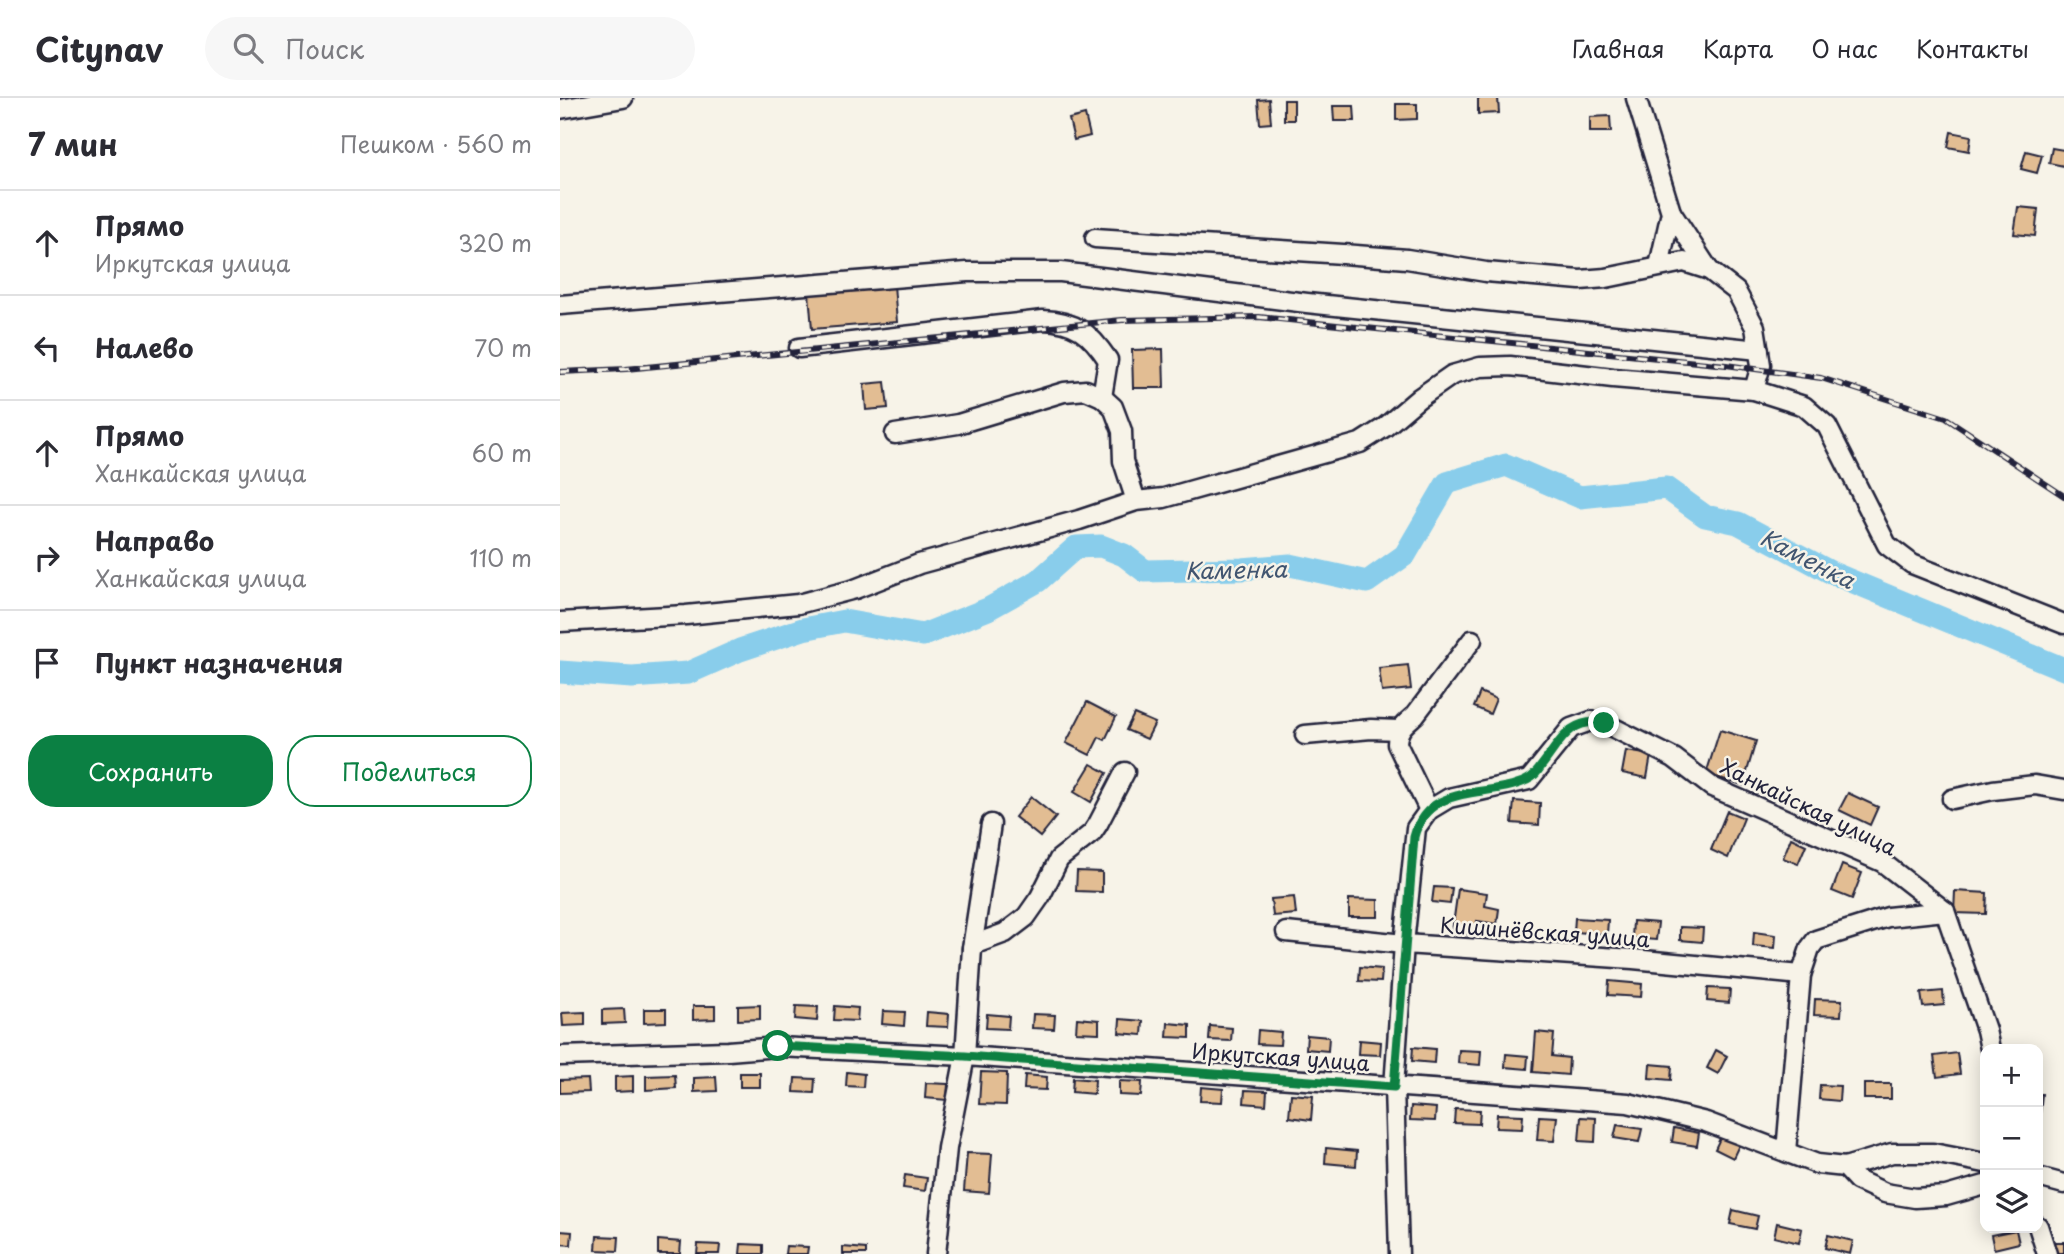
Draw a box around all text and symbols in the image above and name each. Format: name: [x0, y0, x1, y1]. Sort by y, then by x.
search box: [205, 17, 695, 80]
text: Citynav: [35, 23, 163, 73]
icon: search: [229, 29, 267, 67]
text: Поиск: [285, 29, 364, 68]
text: Главная: [1572, 30, 1665, 66]
text: Карта: [1703, 30, 1773, 66]
text: О нас: [1811, 30, 1878, 66]
text: Контакты: [1916, 30, 2029, 66]
text: 7 мин: [28, 121, 118, 166]
text: Пешком · 560 m: [340, 126, 532, 161]
text: Прямо: [95, 206, 184, 245]
icon: ahead: [28, 224, 66, 262]
text: 320 m: [458, 225, 532, 260]
text: Иркутская улица: [95, 245, 290, 280]
text: Налево: [95, 328, 193, 367]
icon: left: [28, 329, 66, 367]
text: 70 m: [474, 330, 532, 365]
text: Прямо: [95, 416, 184, 455]
icon: ahead: [28, 434, 66, 472]
text: 60 m: [472, 435, 532, 470]
text: Ханкайская улица: [95, 455, 306, 490]
water label: Каменка: [1755, 519, 1862, 597]
text: Направо: [95, 521, 214, 560]
icon: right: [28, 539, 66, 577]
text: 110 m: [470, 540, 532, 575]
water label: Каменка: [1185, 551, 1288, 587]
text: Ханкайская улица: [95, 560, 306, 595]
text: Пункт назначения: [95, 643, 343, 682]
icon: arrive: [28, 644, 66, 682]
route end: [1588, 707, 1619, 738]
button: Сохранить: [28, 735, 273, 807]
button: Поделиться: [287, 735, 532, 807]
street label: Ханкайская улица: [1715, 749, 1903, 863]
street label: Кишинёвская улица: [1439, 908, 1652, 954]
route start: [762, 1030, 793, 1061]
street label: Иркутская улица: [1191, 1034, 1372, 1078]
map controls: [1980, 1044, 2043, 1233]
button: +: [1980, 1044, 2043, 1107]
button: −: [1980, 1107, 2043, 1170]
button: layers: [1980, 1170, 2043, 1233]

